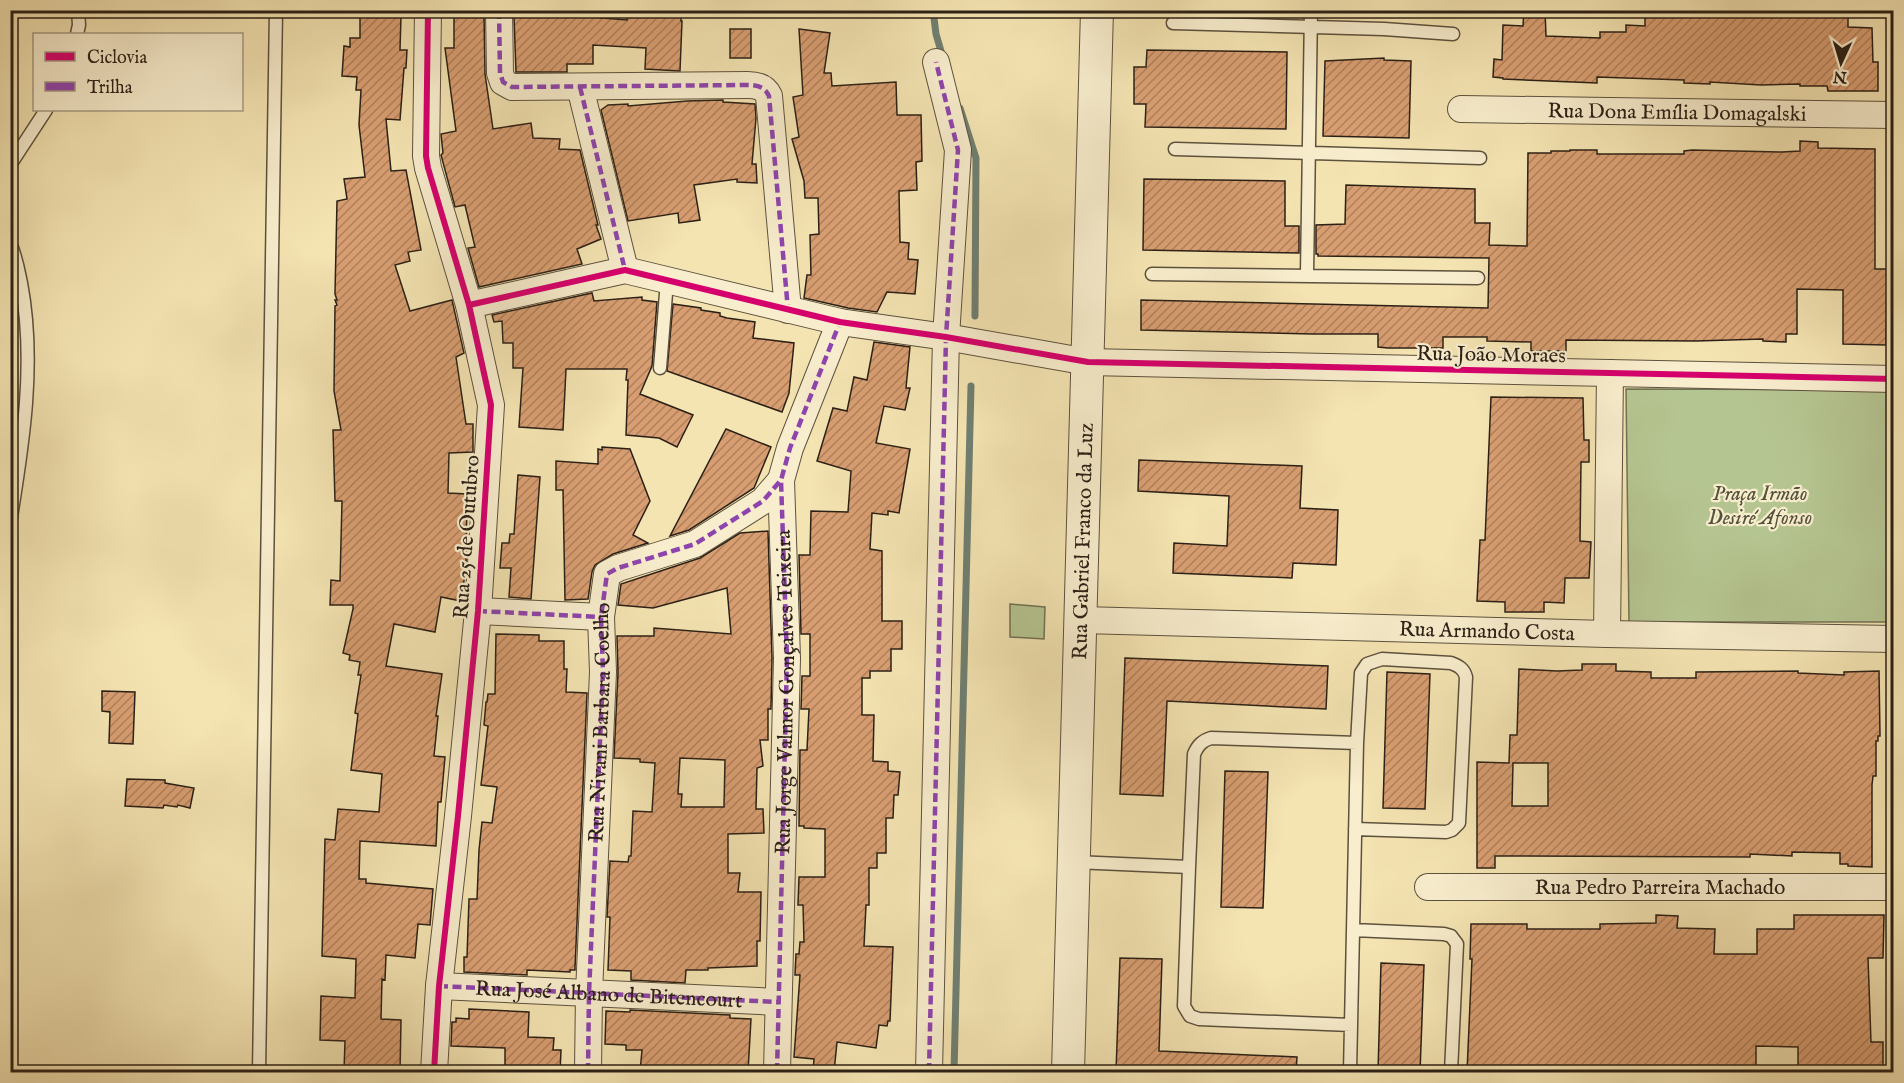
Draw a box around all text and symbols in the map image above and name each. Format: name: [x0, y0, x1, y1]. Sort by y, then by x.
legend: [33, 33, 243, 111]
north arrow: [1811, 33, 1871, 93]
text: Ciclovia: [87, 47, 147, 70]
text: N: [1832, 65, 1849, 86]
text: Trilha: [87, 77, 133, 100]
street label: Rua Dona Emília Domagalski: [1547, 98, 1807, 129]
street label: Rua João Moraes: [1416, 341, 1566, 370]
street label: Rua Gabriel Franco da Luz: [1067, 422, 1101, 660]
street label: Rua 25 de Outubro: [448, 454, 487, 620]
park label: Praça Irmão Desiré Afonso: [1708, 481, 1812, 532]
street label: Rua Jorge Valmor Gonçalves Teixeira: [770, 529, 802, 855]
street label: Rua Nivani Barbara Coelho: [584, 601, 618, 843]
street label: Rua Armando Costa: [1398, 616, 1576, 648]
street label: Rua Pedro Parreira Machado: [1535, 875, 1785, 902]
street label: Rua José Albano de Bitencourt: [474, 976, 743, 1015]

